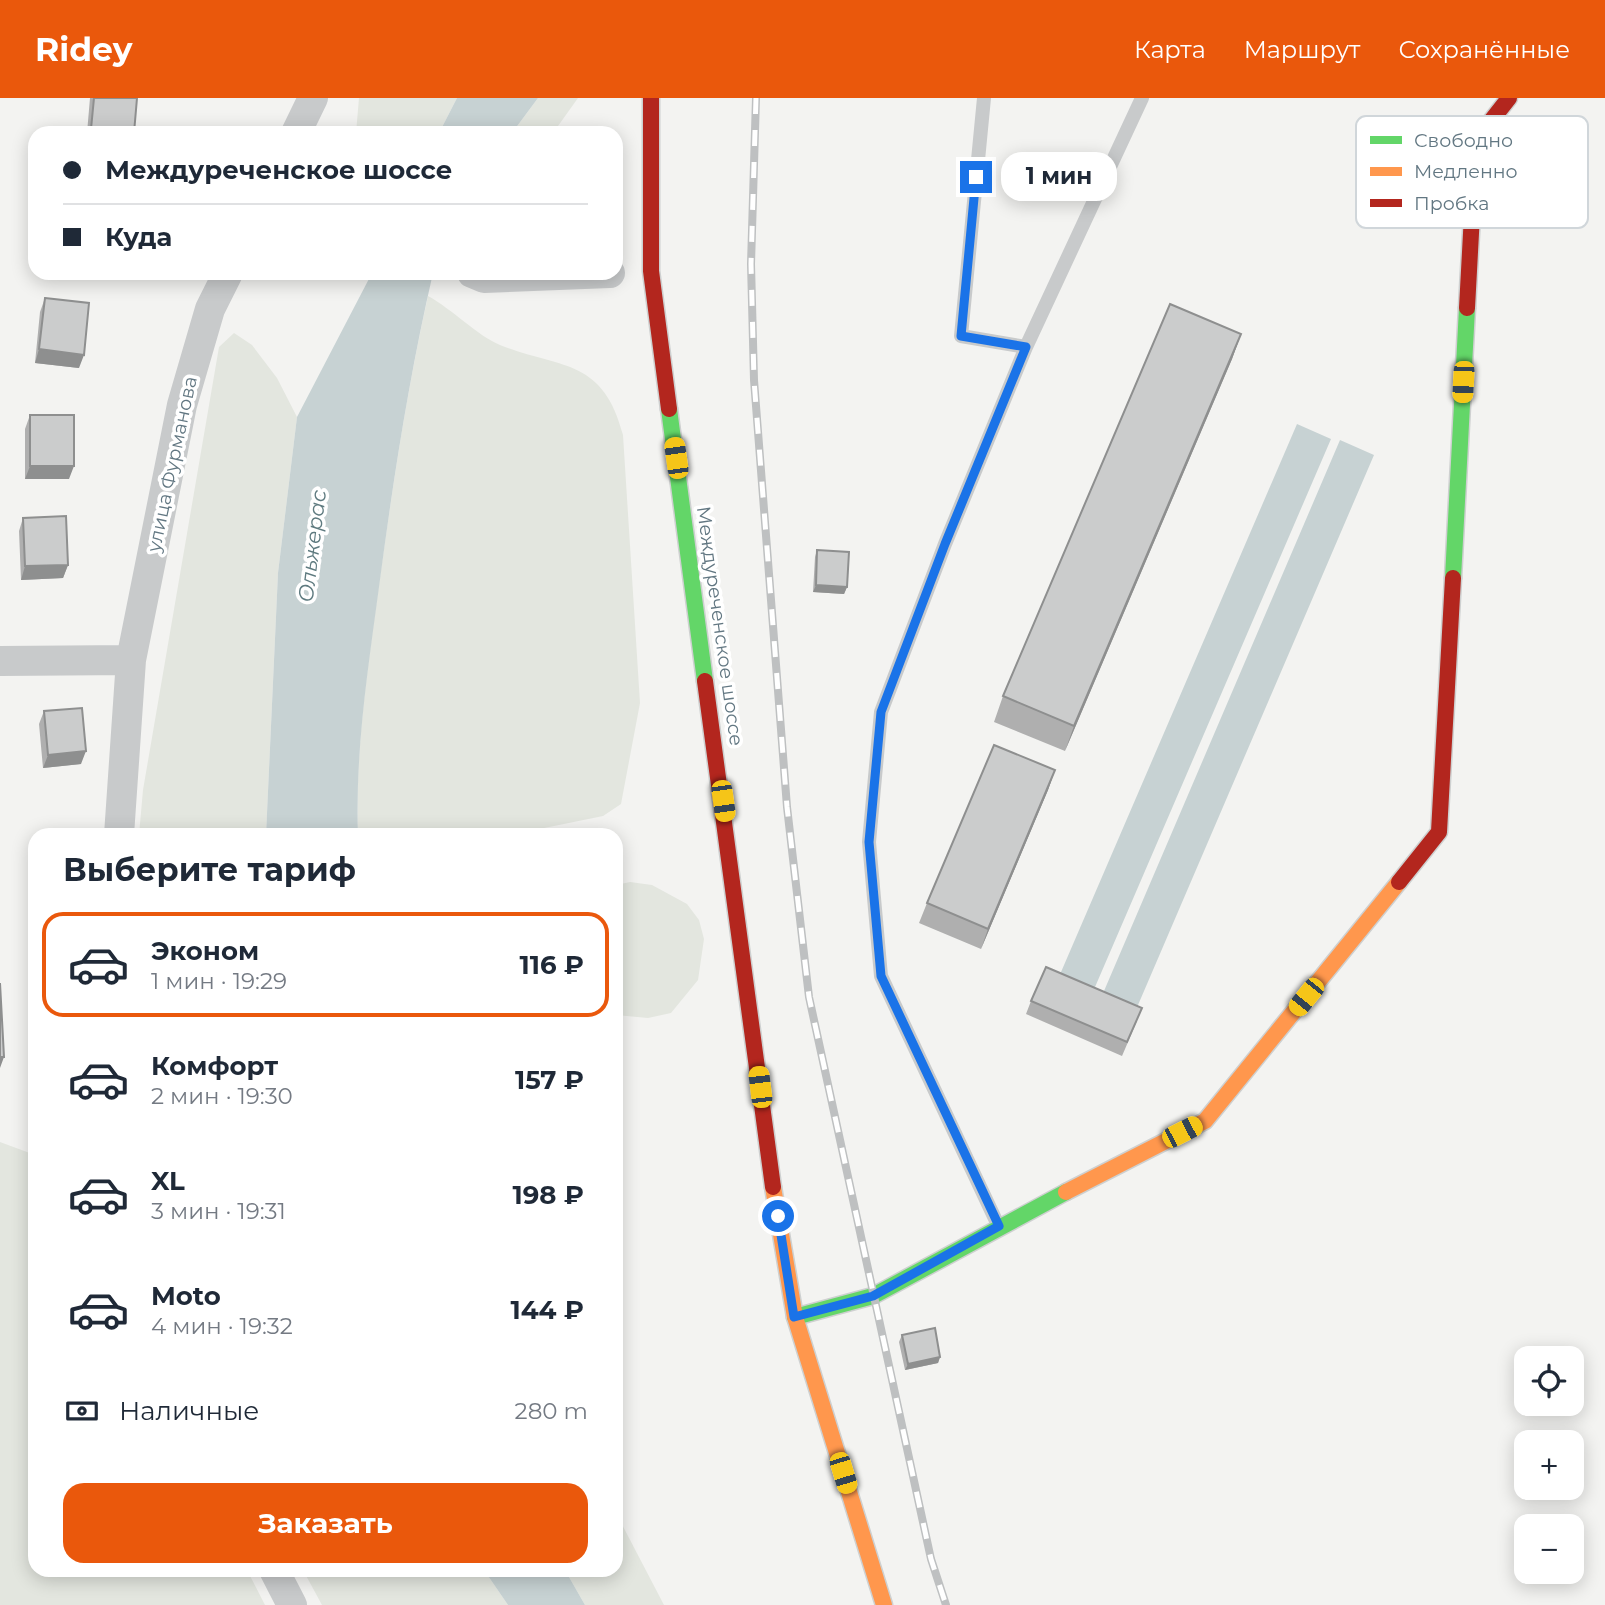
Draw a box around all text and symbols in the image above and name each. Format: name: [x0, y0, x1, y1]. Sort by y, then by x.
text: Ridey: [35, 29, 133, 69]
text: Карта: [1134, 35, 1206, 64]
text: Маршрут: [1244, 35, 1360, 64]
text: Сохранённые: [1398, 35, 1570, 64]
legend: [1356, 116, 1588, 228]
text: Свободно: [1414, 129, 1513, 152]
callout: 1 мин: [1000, 153, 1116, 202]
text: Междуреченское шоссе: [105, 154, 452, 186]
text: Медленно: [1414, 160, 1518, 183]
route end: [960, 161, 992, 193]
text: 1 мин: [1026, 162, 1092, 190]
text: Пробка: [1414, 192, 1489, 215]
text: Куда: [105, 221, 172, 253]
car: [1452, 360, 1475, 404]
street label: улица Фурманова: [142, 374, 202, 555]
car: [663, 436, 690, 480]
water label: Ольжерас: [293, 488, 331, 604]
street label: Междуреченское шоссе: [692, 505, 748, 747]
car: [710, 779, 737, 823]
text: Выберите тариф: [63, 850, 356, 889]
icon: car: [67, 933, 130, 996]
text: Эконом: [151, 935, 259, 967]
text: 116 ₽: [520, 949, 584, 981]
text: 1 мин · 19:29: [151, 967, 287, 995]
car: [1285, 974, 1328, 1020]
icon: car: [67, 1048, 130, 1111]
text: Комфорт: [151, 1050, 278, 1082]
text: 157 ₽: [515, 1064, 584, 1096]
car: [748, 1065, 773, 1109]
text: 2 мин · 19:30: [151, 1082, 293, 1110]
car: [1159, 1113, 1206, 1151]
icon: car: [67, 1163, 130, 1226]
text: XL: [151, 1165, 185, 1197]
text: 198 ₽: [513, 1179, 584, 1211]
text: 3 мин · 19:31: [151, 1197, 286, 1225]
route start: [762, 1200, 794, 1232]
icon: car: [67, 1278, 130, 1341]
text: Moto: [151, 1280, 221, 1312]
text: 144 ₽: [510, 1294, 584, 1326]
text: 4 мин · 19:32: [151, 1312, 293, 1340]
map controls: [1514, 1346, 1584, 1584]
button: locate: [1514, 1346, 1584, 1416]
icon: cash: [63, 1392, 101, 1430]
text: Наличные: [119, 1395, 259, 1427]
text: 280 m: [515, 1397, 588, 1425]
button: +: [1514, 1430, 1584, 1500]
car: [827, 1450, 860, 1496]
button: Заказать: [63, 1483, 588, 1563]
button: −: [1514, 1514, 1584, 1584]

